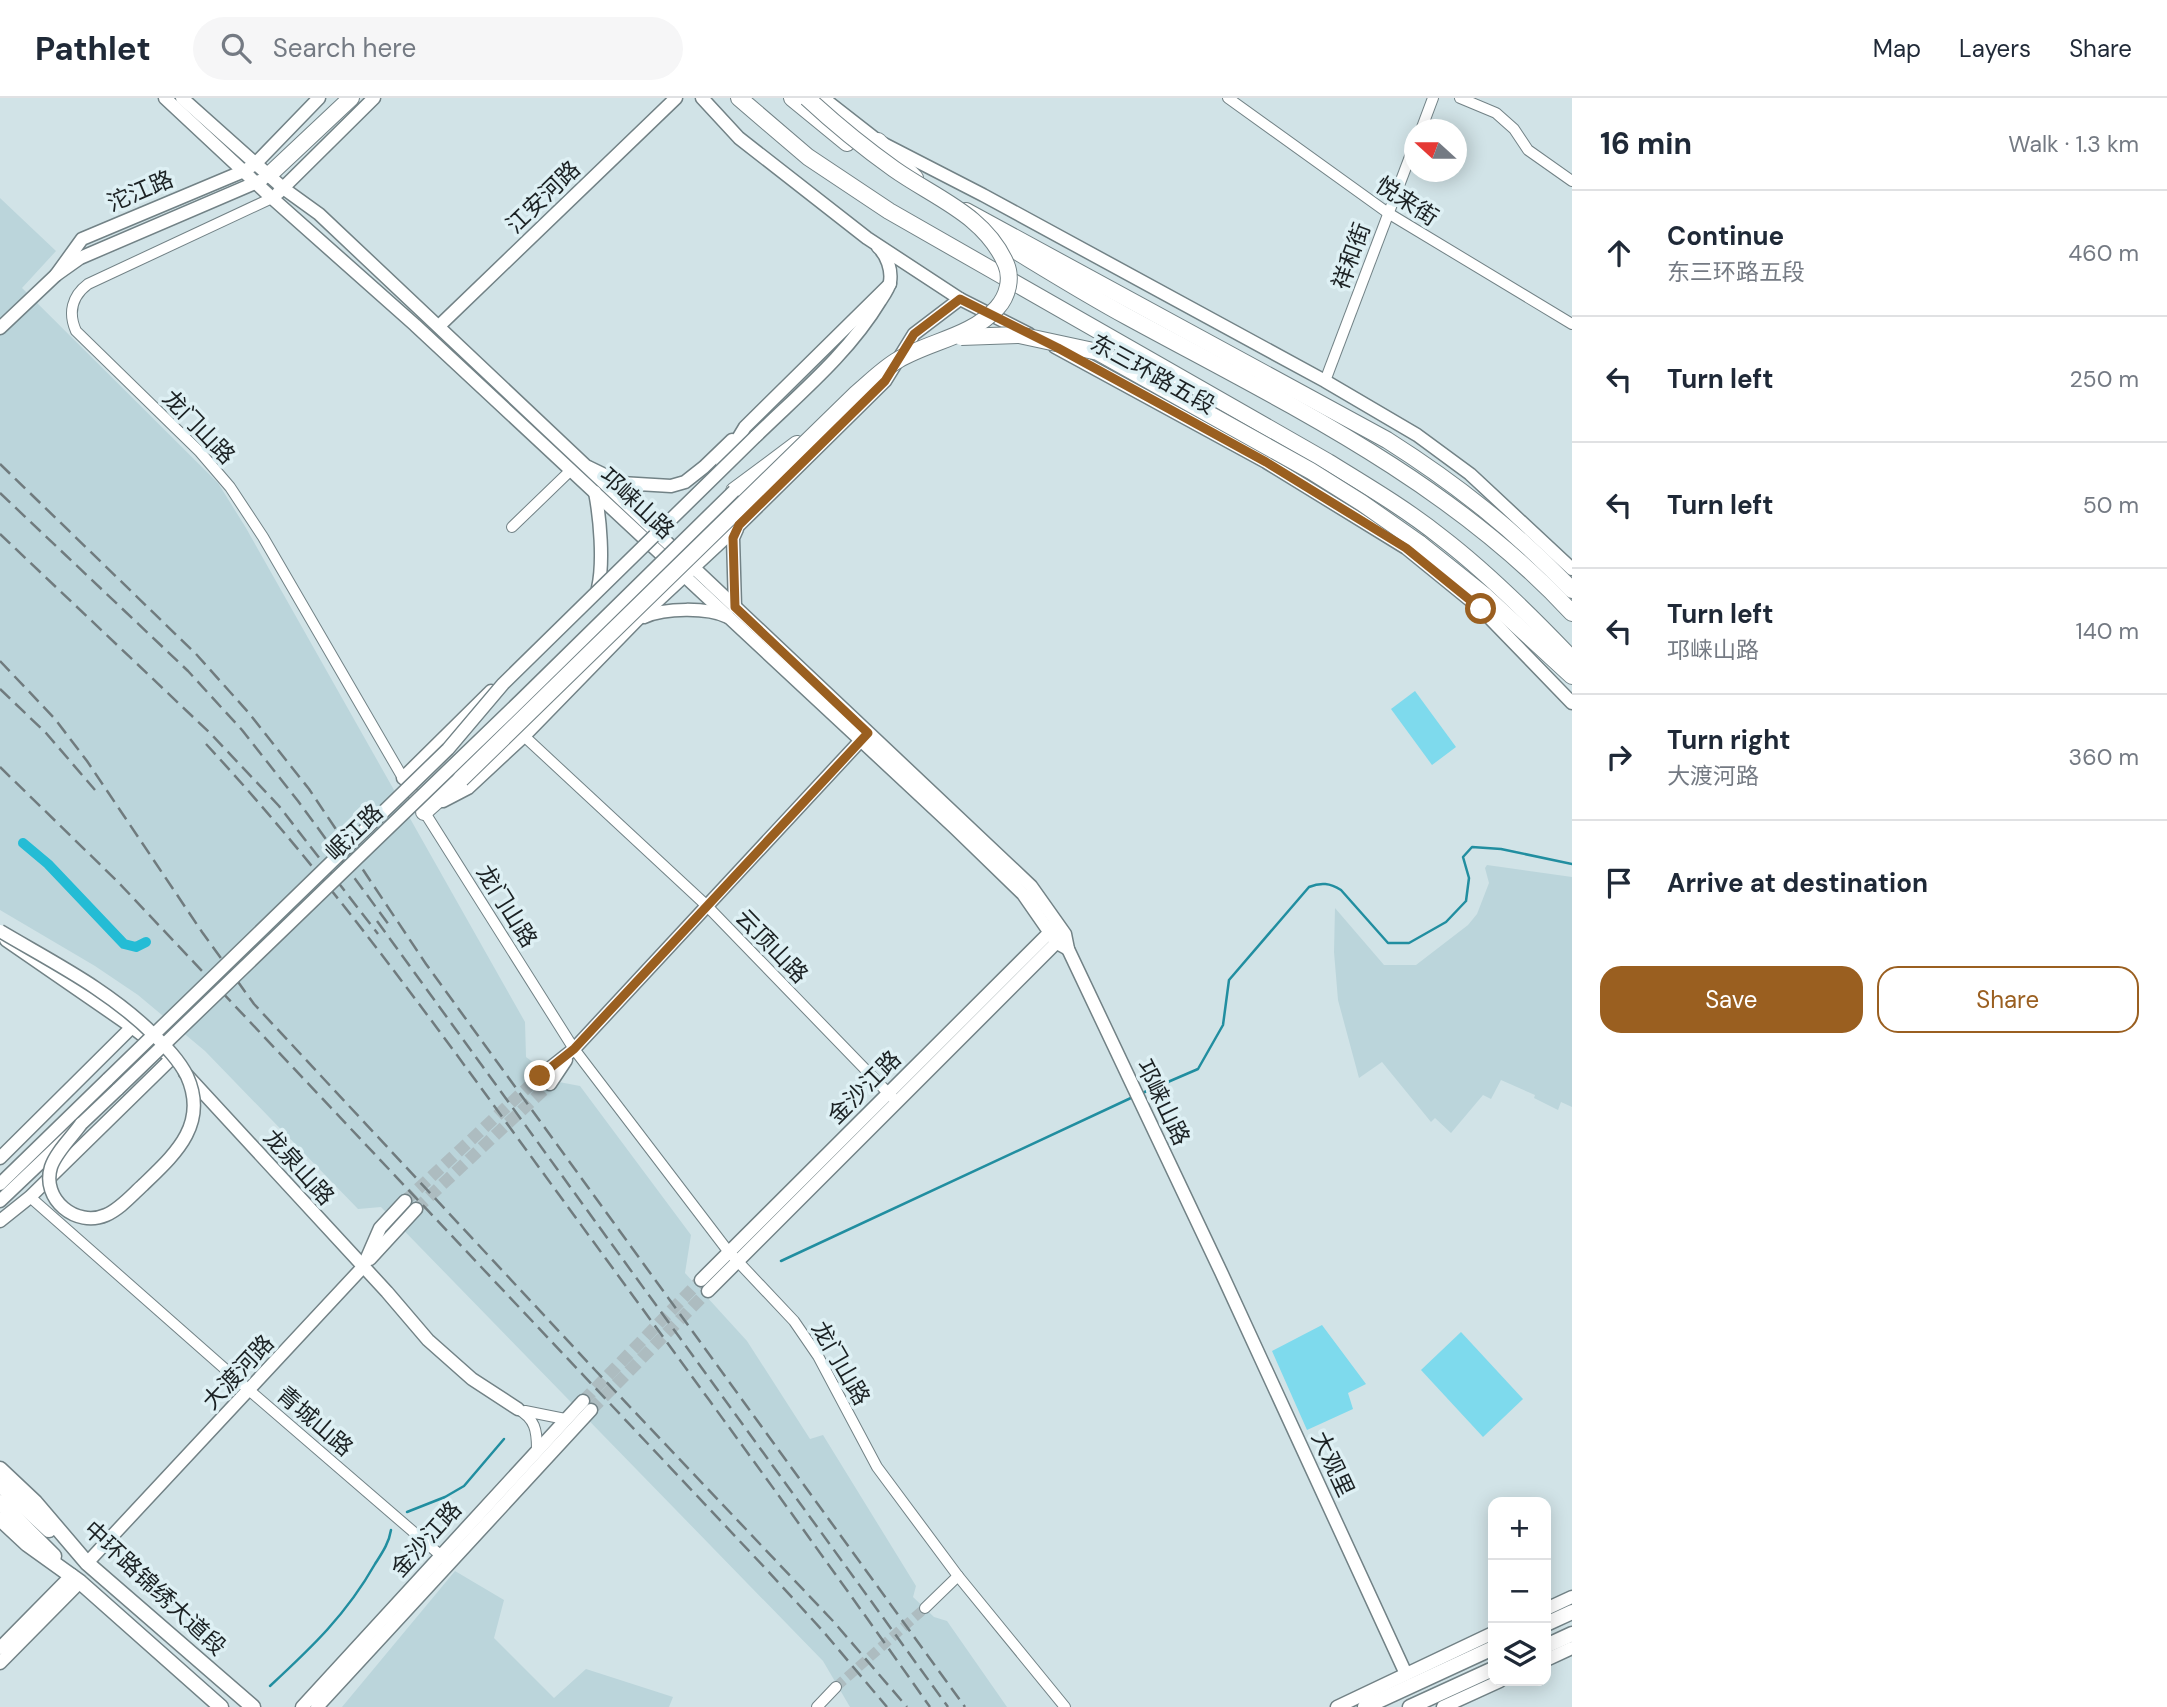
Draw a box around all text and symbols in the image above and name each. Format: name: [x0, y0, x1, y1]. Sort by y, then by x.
search box: [193, 17, 683, 80]
text: Pathlet: [35, 27, 151, 70]
icon: search: [217, 29, 255, 67]
text: Search here: [273, 31, 416, 65]
text: Map: [1873, 33, 1921, 64]
text: Layers: [1959, 33, 2031, 64]
text: Share: [2069, 33, 2132, 64]
north arrow: [1404, 119, 1467, 182]
text: 16 min: [1600, 124, 1692, 163]
text: Walk · 1.3 km: [2008, 129, 2139, 159]
street label: 江安河路: [499, 154, 587, 240]
street label: 沱江路: [102, 164, 178, 218]
street label: 悦来街: [1370, 170, 1444, 232]
street label: 祥和街: [1325, 218, 1377, 294]
text: Continue: [1667, 219, 1784, 253]
icon: ahead: [1600, 234, 1638, 272]
text: 460 m: [2068, 238, 2139, 268]
text: 东三环路五段: [1667, 257, 1805, 287]
street label: 东三环路五段: [1085, 327, 1221, 421]
icon: left: [1600, 360, 1638, 398]
text: Turn left: [1667, 362, 1774, 396]
text: 250 m: [2069, 364, 2139, 394]
street label: 龙门山路: [156, 383, 242, 471]
street label: 邛崃山路: [593, 461, 681, 545]
icon: left: [1600, 486, 1638, 524]
text: Turn left: [1667, 488, 1774, 522]
text: 50 m: [2083, 490, 2139, 520]
route start: [1465, 593, 1496, 624]
text: Turn left: [1667, 597, 1774, 631]
icon: left: [1600, 612, 1638, 650]
text: 140 m: [2076, 616, 2139, 646]
text: 邛崃山路: [1667, 635, 1759, 665]
text: Turn right: [1667, 723, 1791, 757]
icon: right: [1600, 738, 1638, 776]
text: 360 m: [2069, 742, 2139, 772]
text: 大渡河路: [1667, 761, 1759, 791]
street label: 岷江路: [319, 797, 389, 867]
street label: 龙门山路: [470, 859, 544, 953]
icon: arrive: [1600, 864, 1638, 902]
text: Arrive at destination: [1667, 866, 1928, 900]
street label: 云顶山路: [729, 902, 815, 990]
button: Save: [1600, 966, 1863, 1033]
button: Share: [1877, 966, 2139, 1033]
street label: 金沙江路: [821, 1044, 907, 1130]
street label: 邛崃山路: [1129, 1054, 1197, 1150]
route end: [524, 1060, 555, 1091]
street label: 龙泉山路: [257, 1123, 341, 1211]
street label: 龙门山路: [805, 1316, 877, 1410]
street label: 大渡河路: [196, 1328, 280, 1416]
street label: 青城山路: [270, 1380, 360, 1462]
street label: 大观里: [1305, 1426, 1361, 1502]
street label: 金沙江路: [384, 1495, 468, 1583]
map controls: [1488, 1497, 1551, 1686]
button: +: [1488, 1497, 1551, 1560]
street label: 中环路锦绣大道段: [77, 1514, 233, 1662]
button: −: [1488, 1560, 1551, 1623]
button: layers: [1488, 1623, 1551, 1686]

